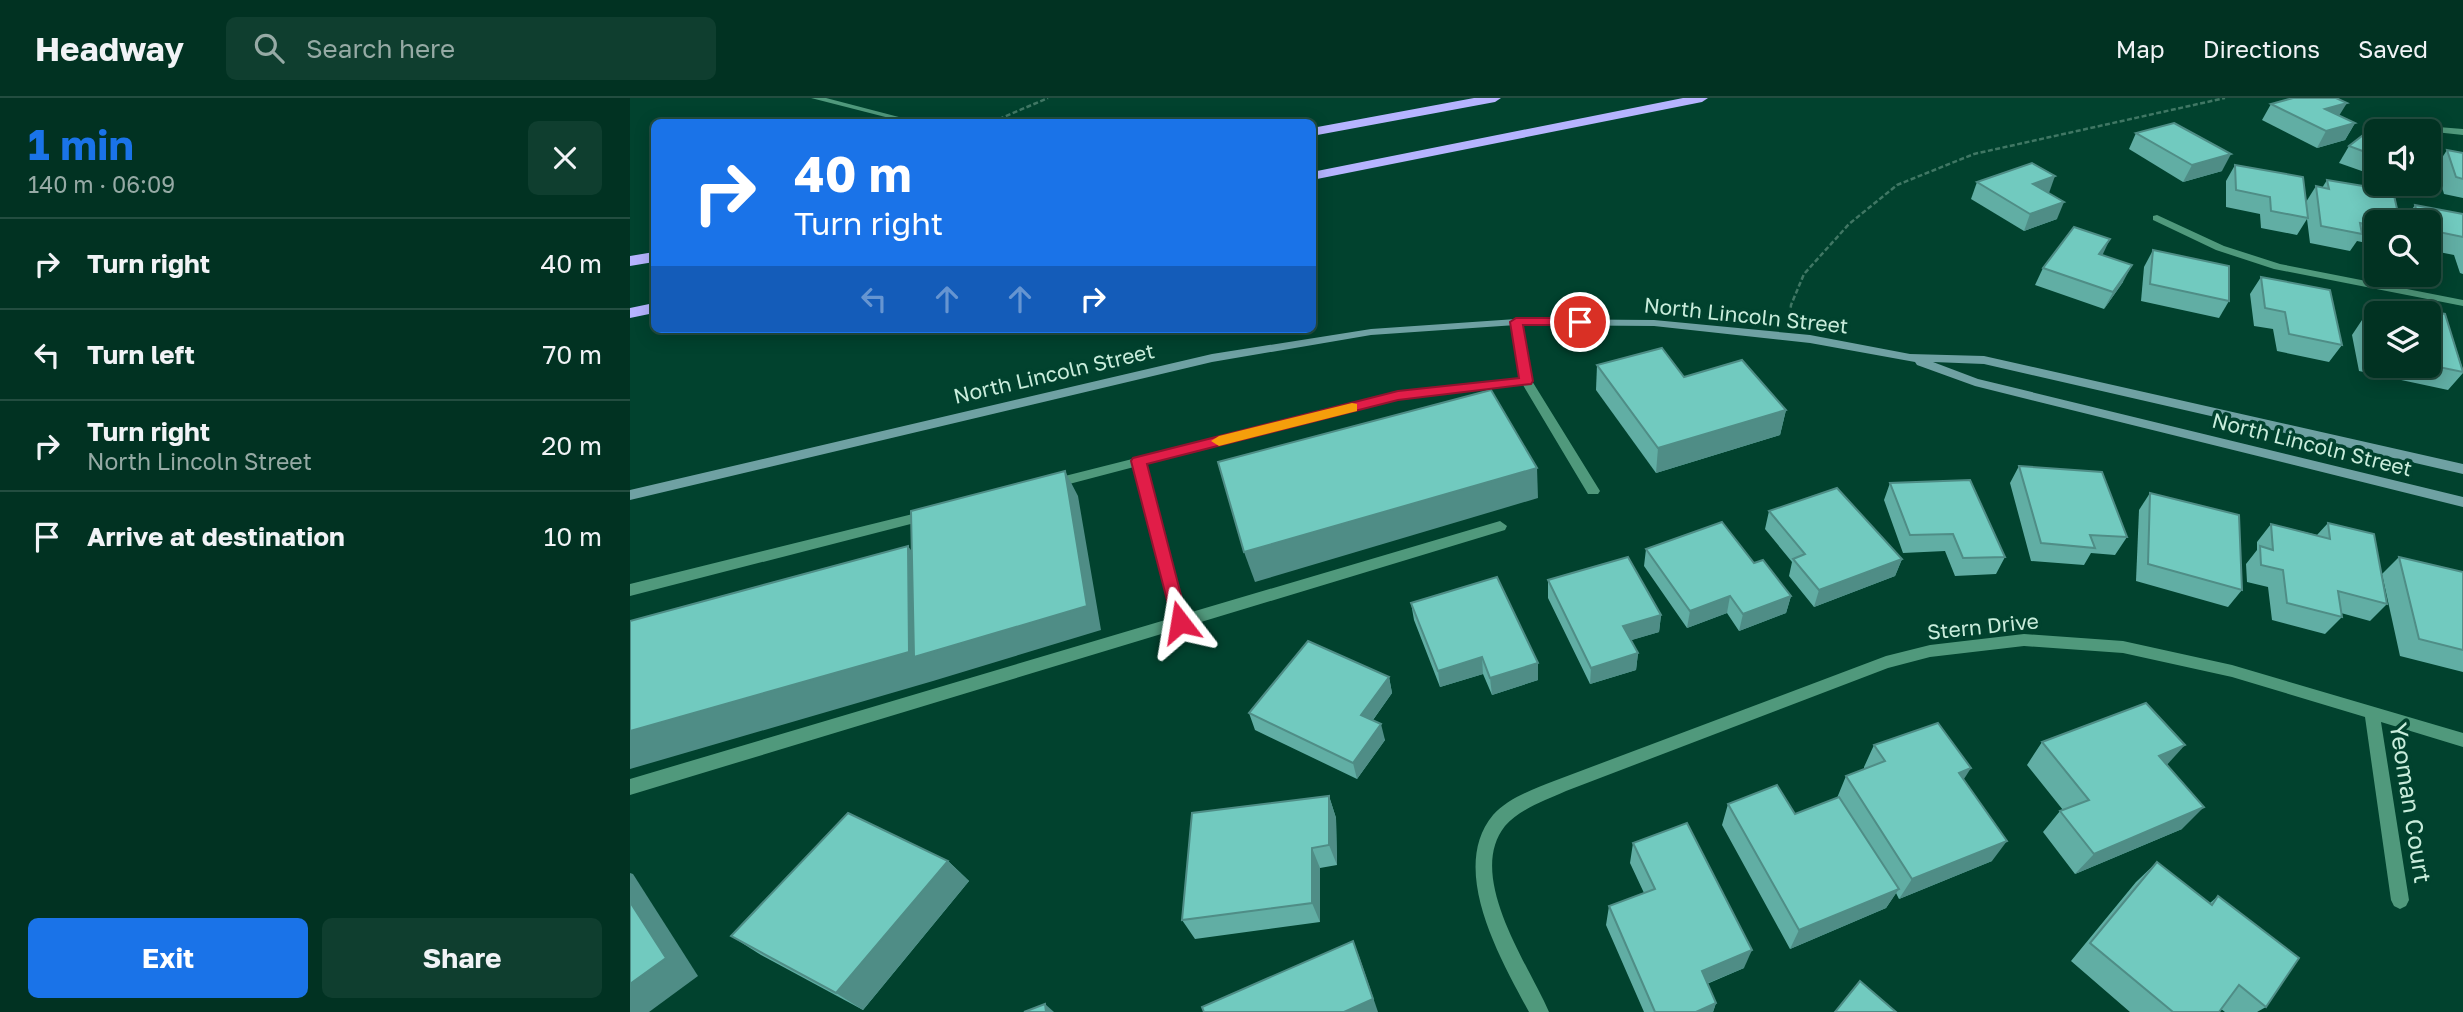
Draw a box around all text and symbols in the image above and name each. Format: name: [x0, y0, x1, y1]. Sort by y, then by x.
search box: [226, 17, 716, 80]
text: Headway: [35, 29, 184, 68]
icon: search: [250, 29, 288, 67]
text: Search here: [306, 33, 455, 64]
text: Map: [2116, 34, 2165, 63]
text: Directions: [2203, 34, 2320, 63]
text: Saved: [2358, 34, 2428, 63]
text: 1 min: [28, 119, 134, 169]
map controls: [2364, 119, 2441, 378]
button: sound: [2364, 119, 2441, 196]
button: close: [528, 121, 602, 195]
text: 40 m: [794, 144, 912, 203]
icon: right: [679, 147, 770, 238]
text: 140 m · 06:09: [28, 170, 175, 198]
text: Turn right: [794, 204, 943, 242]
button: search: [2364, 210, 2441, 287]
icon: right: [28, 245, 66, 283]
text: Turn right: [87, 248, 210, 279]
text: 40 m: [541, 248, 602, 279]
icon: left: [855, 280, 893, 318]
icon: ahead: [928, 280, 966, 318]
icon: ahead: [1001, 280, 1039, 318]
icon: right: [1074, 280, 1112, 318]
street label: North Lincoln Street: [1643, 291, 1850, 339]
pin: [1550, 292, 1610, 352]
button: layers: [2364, 301, 2441, 378]
icon: arrive: [1561, 303, 1599, 341]
icon: left: [28, 336, 66, 374]
street label: North Lincoln Street: [951, 337, 1157, 409]
text: Turn left: [87, 339, 195, 370]
text: 70 m: [543, 339, 602, 370]
street label: North Lincoln Street: [2209, 407, 2415, 481]
text: Turn right: [87, 416, 210, 447]
icon: right: [28, 427, 66, 465]
text: 20 m: [541, 430, 602, 461]
text: North Lincoln Street: [87, 447, 312, 475]
icon: arrive: [28, 518, 66, 556]
text: Arrive at destination: [87, 521, 345, 552]
text: 10 m: [544, 521, 602, 552]
position arrow: [1143, 585, 1217, 659]
street label: Stern Drive: [1926, 607, 2040, 645]
street label: Yeoman Court: [2384, 720, 2438, 885]
button: Exit: [28, 918, 308, 998]
button: Share: [322, 918, 602, 998]

